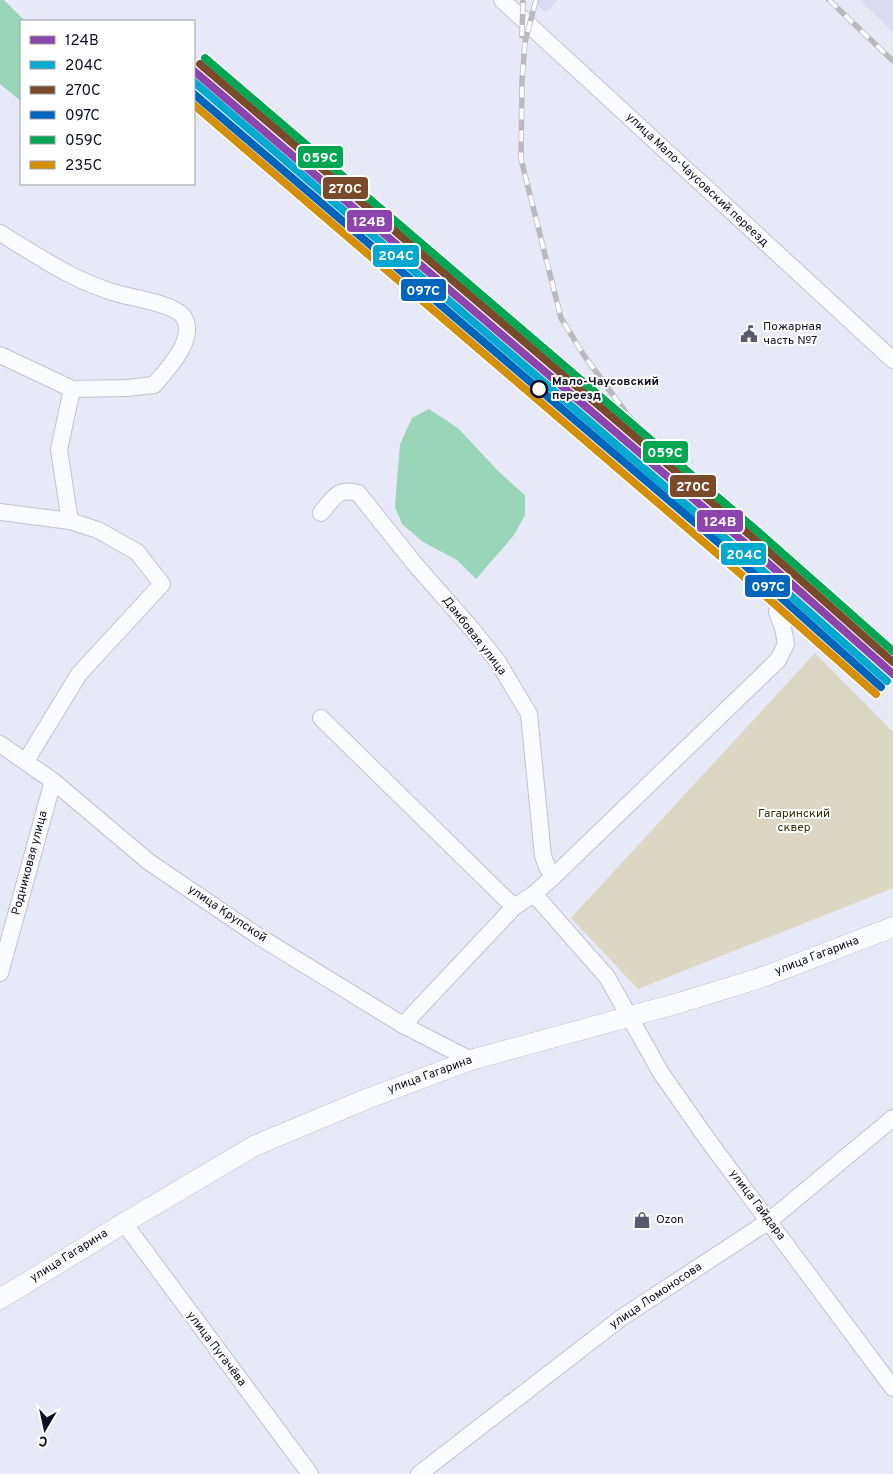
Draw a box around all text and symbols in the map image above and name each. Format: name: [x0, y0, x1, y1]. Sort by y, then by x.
legend: [20, 20, 195, 185]
text: 124В: [65, 32, 99, 51]
text: 204С: [65, 57, 103, 76]
text: 270С: [65, 82, 101, 101]
text: 097С: [65, 107, 100, 126]
street label: улица Мало-Чаусовский переезд: [622, 109, 772, 251]
text: 059С: [65, 132, 102, 151]
line badge: 059С: [297, 145, 344, 169]
text: 059С: [302, 150, 338, 167]
text: 235С: [65, 157, 102, 176]
line badge: 270С: [322, 176, 369, 200]
text: 270С: [328, 181, 362, 198]
line badge: 124В: [346, 209, 393, 233]
text: 124В: [353, 214, 385, 231]
line badge: 204С: [372, 244, 420, 268]
text: 204С: [378, 248, 414, 265]
line badge: 097С: [400, 278, 447, 302]
text: 097С: [406, 283, 440, 300]
place label: Пожарная часть №7: [763, 319, 822, 349]
public building icon: Пожарная часть №7: [739, 324, 759, 344]
place label: Мало-Чаусовский переезд: [552, 374, 659, 404]
marker: Мало-Чаусовский переезд: [530, 380, 548, 398]
line badge: 059С: [642, 440, 689, 464]
text: 059С: [647, 445, 683, 462]
line badge: 270С: [669, 474, 717, 498]
text: 270С: [676, 479, 710, 496]
line badge: 124В: [696, 509, 744, 533]
text: 124В: [704, 514, 736, 531]
line badge: 204С: [720, 542, 767, 566]
text: 204С: [726, 547, 762, 564]
line badge: 097С: [744, 574, 791, 598]
text: 097С: [751, 579, 785, 596]
street label: Дамбовая улица: [438, 593, 510, 679]
park label: Гагаринский сквер: [758, 806, 830, 836]
street label: Родниковая улица: [8, 809, 52, 917]
street label: улица Крупской: [184, 882, 270, 946]
street label: улица Гагарина: [773, 933, 861, 979]
street label: улица Гагарина: [386, 1052, 474, 1098]
street label: улица Гайдара: [725, 1166, 789, 1244]
shop icon: Ozon: [632, 1210, 652, 1230]
place label: Ozon: [656, 1212, 684, 1228]
street label: улица Гагарина: [27, 1226, 111, 1286]
street label: улица Ломоносова: [607, 1259, 705, 1333]
street label: улица Пугачёва: [182, 1308, 250, 1390]
north arrow: [20, 1404, 70, 1454]
text: С: [37, 1431, 49, 1449]

